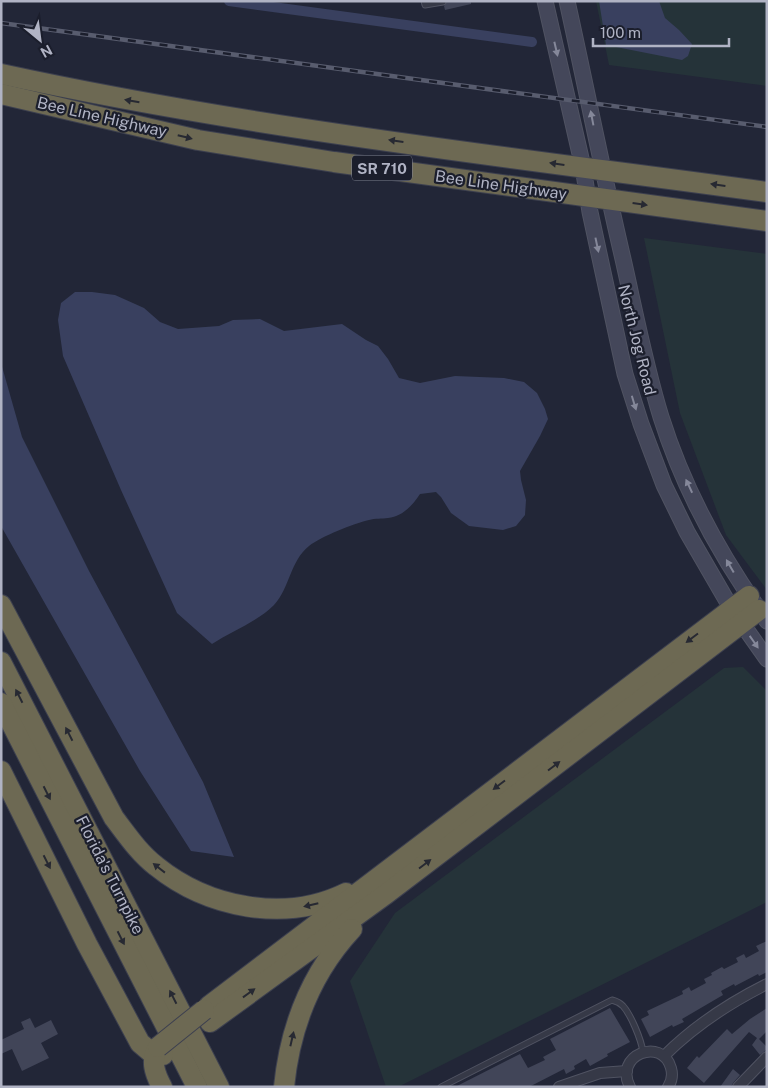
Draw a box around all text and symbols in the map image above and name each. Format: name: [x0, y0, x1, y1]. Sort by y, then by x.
north arrow: [15, 15, 65, 65]
scale bar: [593, 15, 729, 47]
text: 100 m: [600, 24, 641, 41]
one-way arrow: [552, 41, 560, 56]
text: N: [38, 42, 55, 61]
street label: Bee Line Highway: [35, 93, 169, 141]
one-way arrow: [124, 96, 140, 104]
one-way arrow: [588, 110, 596, 126]
one-way arrow: [177, 133, 192, 141]
one-way arrow: [388, 137, 404, 145]
road number: SR 710: [352, 156, 412, 180]
one-way arrow: [549, 159, 565, 167]
street label: Bee Line Highway: [434, 166, 568, 204]
one-way arrow: [710, 181, 726, 189]
one-way arrow: [632, 200, 648, 208]
one-way arrow: [593, 237, 601, 253]
street label: North Jog Road: [614, 283, 660, 397]
one-way arrow: [631, 395, 638, 410]
one-way arrow: [684, 479, 693, 494]
one-way arrow: [726, 558, 734, 573]
one-way arrow: [685, 633, 699, 643]
one-way arrow: [749, 635, 759, 648]
one-way arrow: [15, 689, 23, 704]
one-way arrow: [65, 726, 73, 741]
one-way arrow: [547, 761, 561, 771]
one-way arrow: [493, 780, 506, 791]
one-way arrow: [43, 786, 51, 801]
street label: Florida's Turnpike: [72, 813, 148, 937]
one-way arrow: [43, 855, 51, 869]
one-way arrow: [418, 859, 432, 869]
one-way arrow: [153, 862, 166, 873]
one-way arrow: [304, 901, 319, 909]
one-way arrow: [117, 931, 125, 945]
one-way arrow: [242, 988, 256, 998]
one-way arrow: [169, 989, 177, 1004]
one-way arrow: [288, 1031, 296, 1046]

